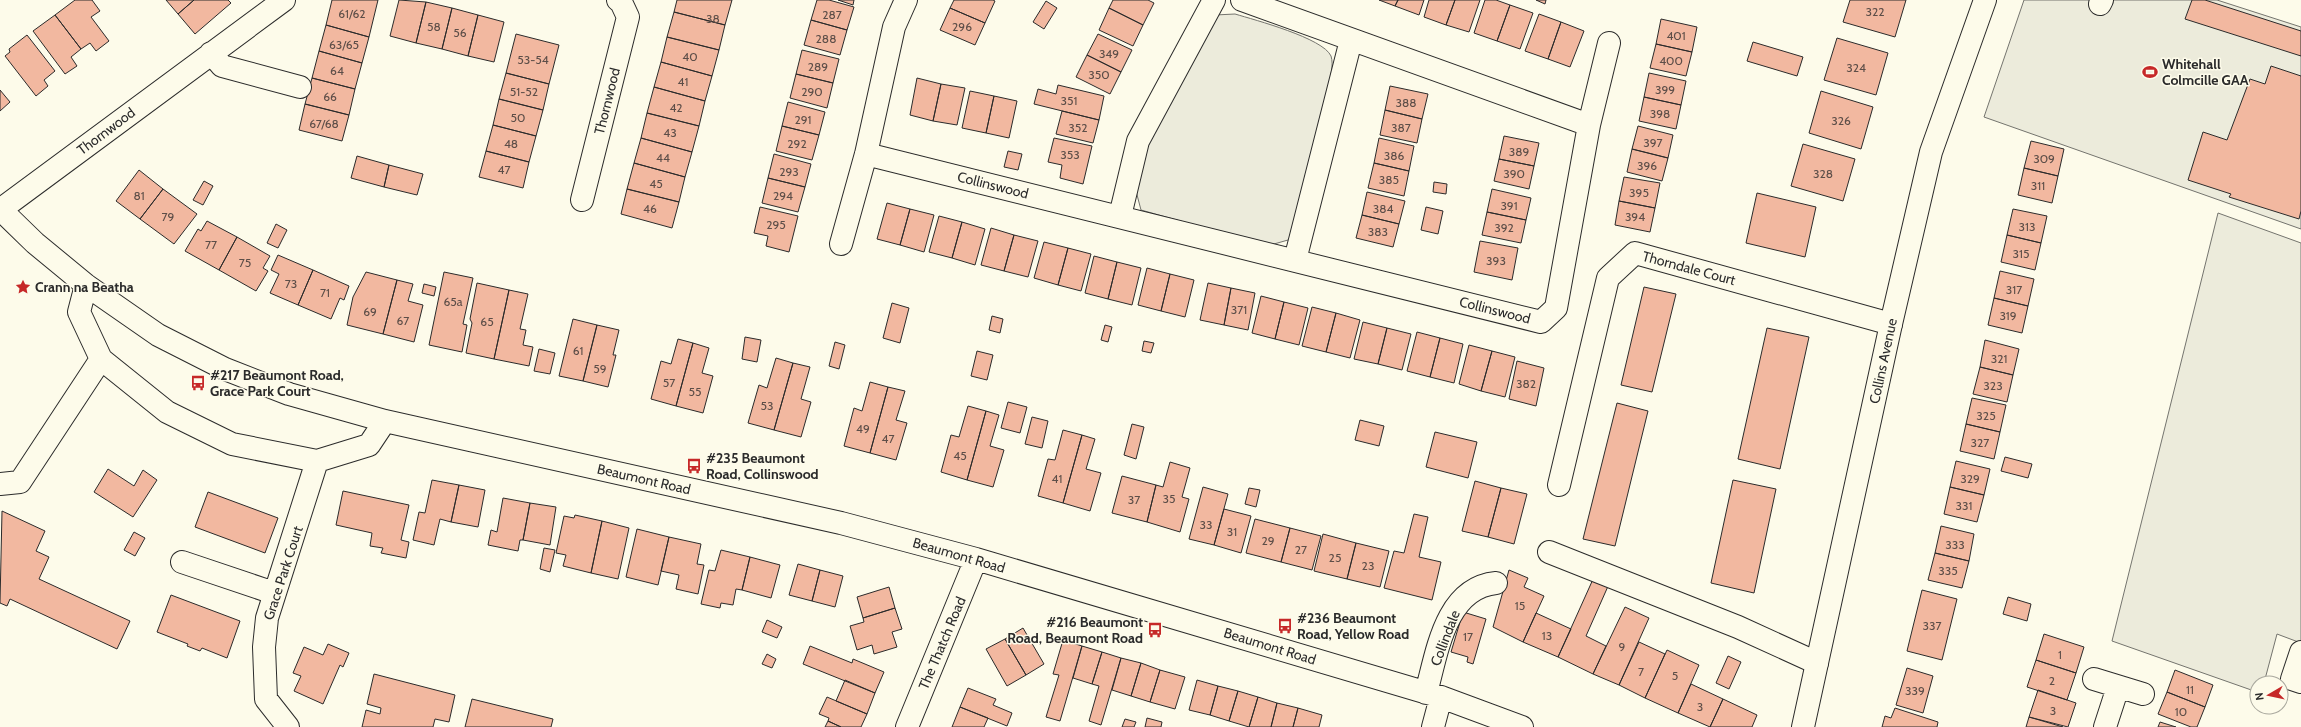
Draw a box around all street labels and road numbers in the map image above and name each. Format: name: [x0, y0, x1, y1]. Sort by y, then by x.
street label: Thornwood: [590, 66, 624, 136]
street label: Thornwood: [73, 103, 139, 159]
street label: Collinswood: [956, 167, 1030, 203]
street label: Thorndale Court: [1641, 247, 1738, 289]
street label: Collinswood: [1458, 292, 1532, 328]
street label: Collins Avenue: [1865, 317, 1901, 405]
street label: Beaumont Road: [595, 459, 693, 499]
street label: Grace Park Court: [259, 523, 307, 622]
street label: Beaumont Road: [911, 533, 1007, 577]
street label: The Thatch Road: [914, 594, 970, 692]
street label: Collindale: [1426, 608, 1464, 668]
street label: Beaumont Road: [1222, 623, 1318, 669]

